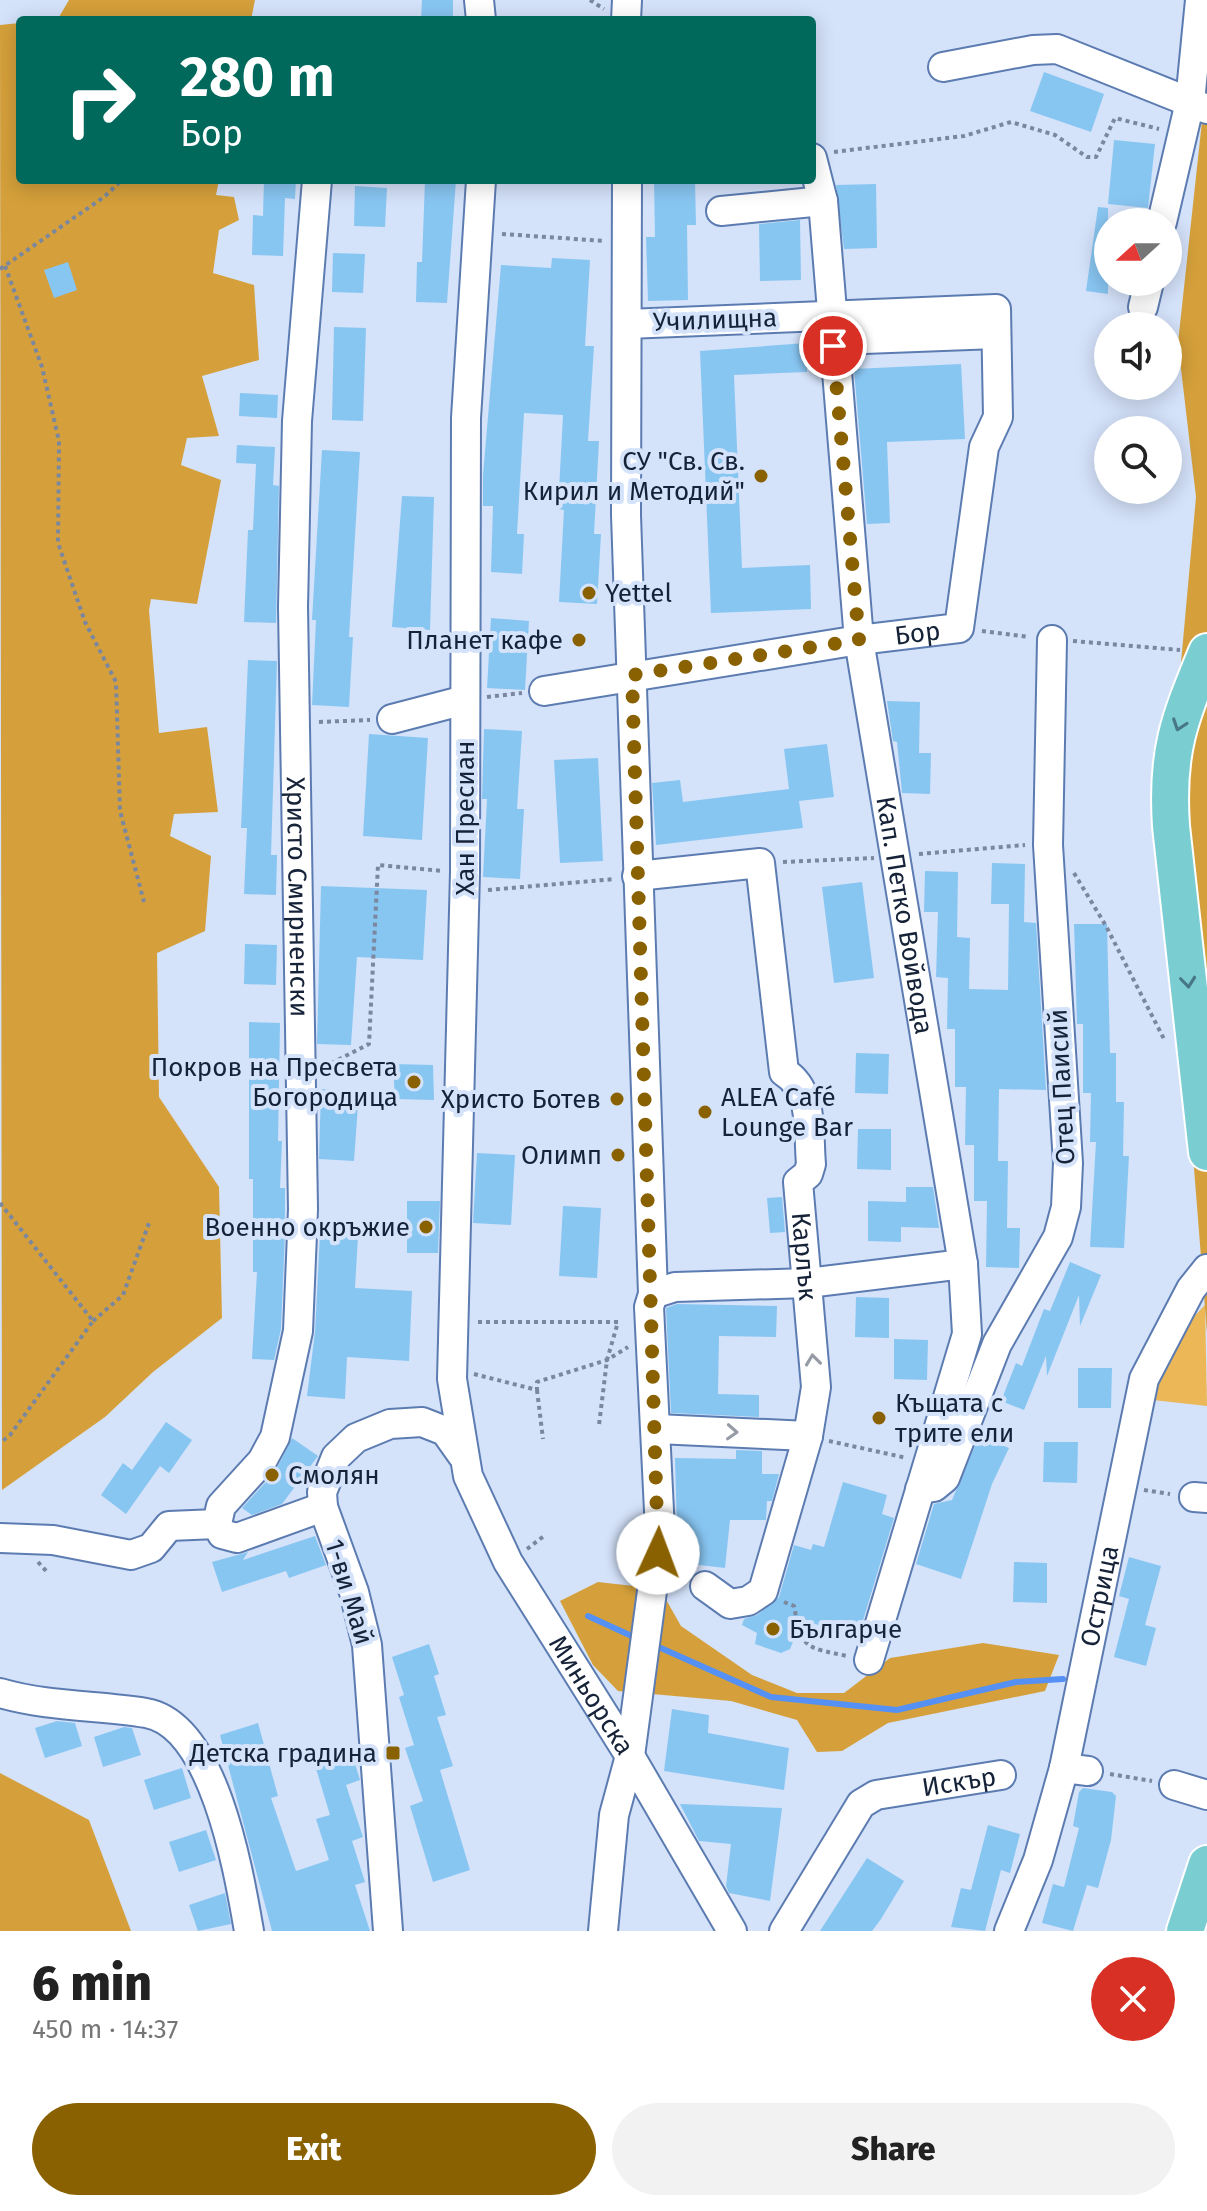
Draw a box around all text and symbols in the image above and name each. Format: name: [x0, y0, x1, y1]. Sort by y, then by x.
text: 280 m: [180, 44, 335, 111]
icon: right: [48, 48, 152, 152]
text: Бор: [180, 112, 243, 156]
north arrow: [1094, 208, 1182, 296]
map controls: [1094, 208, 1182, 504]
street label: Училищна: [652, 302, 778, 338]
pin: [799, 312, 867, 380]
button: sound: [1094, 312, 1182, 400]
icon: arrive: [811, 324, 855, 368]
button: search: [1094, 416, 1182, 504]
place label: СУ "Св. Св. Кирил и Методий": [523, 446, 745, 507]
marker: СУ "Св. Св. Кирил и Методий": [752, 467, 770, 485]
place label: Yettel: [605, 578, 672, 609]
marker: Yettel: [580, 584, 598, 602]
street label: Бор: [893, 615, 942, 651]
place label: Планет кафе: [406, 625, 563, 656]
marker: Планет кафе: [570, 631, 588, 649]
one-way arrow: [1172, 717, 1188, 731]
street label: Хан Пресиан: [450, 740, 481, 896]
street label: Христо Смирненски: [280, 777, 315, 1018]
street label: Кап. Петко Войвода: [870, 794, 940, 1037]
one-way arrow: [1179, 976, 1196, 989]
street label: Отец Паисий: [1042, 1008, 1082, 1166]
place label: Покров на Пресвета Богородица: [151, 1052, 398, 1113]
marker: Покров на Пресвета Богородица: [405, 1073, 423, 1091]
place label: ALEA Café Lounge Bar: [721, 1082, 853, 1143]
place label: Христо Ботев: [441, 1084, 601, 1115]
marker: Христо Ботев: [608, 1090, 626, 1108]
marker: ALEA Café Lounge Bar: [696, 1103, 714, 1121]
place label: Олимп: [521, 1140, 602, 1171]
marker: Олимп: [609, 1146, 627, 1164]
street label: Карлък: [785, 1211, 824, 1302]
place label: Военно окръжие: [205, 1212, 410, 1243]
marker: Военно окръжие: [417, 1218, 435, 1236]
one-way arrow: [805, 1353, 822, 1367]
place label: Къщата с трите ели: [895, 1388, 1014, 1449]
marker: Къщата с трите ели: [870, 1409, 888, 1427]
one-way arrow: [726, 1423, 739, 1440]
place label: Смолян: [288, 1460, 380, 1491]
marker: Смолян: [263, 1466, 281, 1484]
position arrow: [616, 1511, 700, 1595]
street label: 1-ви Май: [318, 1535, 380, 1649]
street label: Острица: [1074, 1543, 1125, 1649]
place label: Българче: [789, 1614, 902, 1645]
marker: Българче: [764, 1620, 782, 1638]
street label: Миньорска: [543, 1630, 641, 1760]
place label: Детска градина: [189, 1738, 377, 1769]
marker: Детска градина: [384, 1744, 402, 1762]
street label: Искър: [920, 1761, 998, 1803]
text: 6 min: [32, 1955, 152, 2013]
button: close: [1091, 1957, 1175, 2041]
text: 450 m · 14:37: [32, 2014, 178, 2045]
button: Exit: [32, 2103, 596, 2195]
button: Share: [612, 2103, 1175, 2195]

